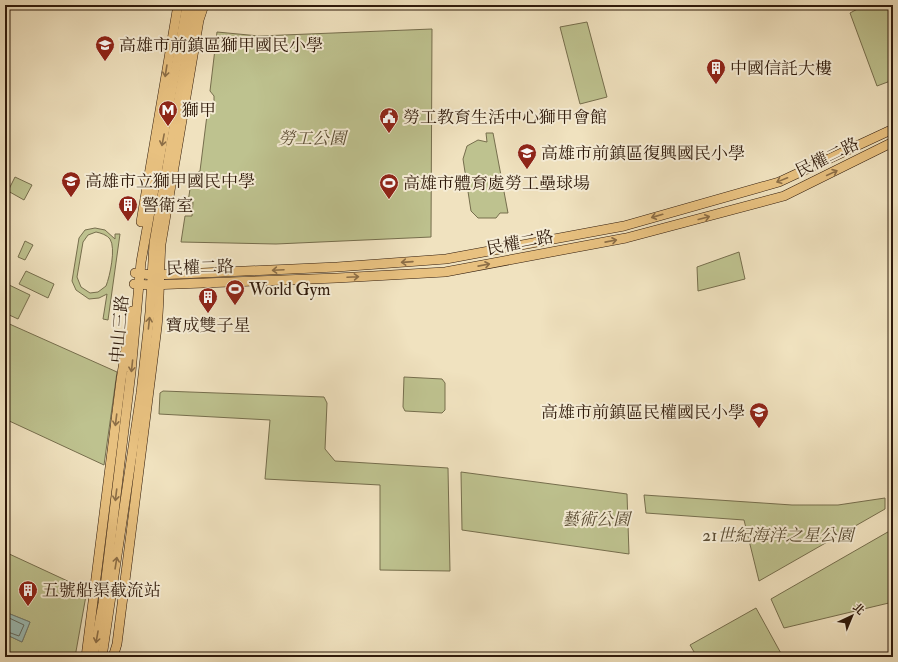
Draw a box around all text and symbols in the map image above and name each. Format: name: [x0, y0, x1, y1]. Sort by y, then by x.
school or university icon: 高雄市前鎮區獅甲國民小學: [94, 34, 116, 62]
place label: 高雄市前鎮區獅甲國民小學: [119, 35, 323, 56]
building icon: 中國信託大樓: [705, 57, 727, 85]
place label: 中國信託大樓: [730, 58, 832, 79]
one-way arrow: [162, 64, 170, 77]
metro station icon: 獅甲: [157, 99, 179, 127]
place label: 獅甲: [182, 100, 216, 121]
public building icon: 勞工教育生活中心獅甲會館: [378, 106, 400, 134]
place label: 勞工教育生活中心獅甲會館: [403, 107, 607, 128]
park label: 勞工公園: [278, 128, 349, 149]
one-way arrow: [158, 133, 166, 146]
street label: 民權二路: [792, 133, 862, 182]
school or university icon: 高雄市前鎮區復興國民小學: [516, 142, 538, 170]
place label: 高雄市前鎮區復興國民小學: [541, 143, 745, 164]
one-way arrow: [826, 169, 838, 176]
school or university icon: 高雄市立獅甲國民中學: [60, 170, 82, 198]
place label: 高雄市立獅甲國民中學: [85, 171, 255, 192]
sports icon: 高雄市體育處勞工壘球場: [378, 172, 400, 200]
place label: 高雄市體育處勞工壘球場: [403, 173, 590, 194]
one-way arrow: [776, 177, 788, 185]
building icon: 警衛室: [117, 194, 139, 222]
place label: 警衛室: [142, 195, 193, 216]
one-way arrow: [650, 213, 663, 221]
one-way arrow: [697, 214, 710, 221]
street label: 民權二路: [485, 226, 555, 259]
one-way arrow: [605, 237, 618, 245]
street label: 民權二路: [166, 256, 234, 279]
one-way arrow: [401, 259, 414, 266]
one-way arrow: [477, 261, 490, 269]
one-way arrow: [272, 266, 285, 273]
one-way arrow: [346, 274, 359, 281]
sports icon: World Gym: [224, 278, 246, 306]
place label: World Gym: [248, 279, 330, 301]
building icon: 寶成雙子星: [197, 286, 219, 314]
street label: 中山三路: [106, 294, 133, 364]
place label: 寶成雙子星: [166, 315, 251, 336]
one-way arrow: [145, 317, 153, 330]
one-way arrow: [128, 359, 136, 372]
school or university icon: 高雄市前鎮區民權國民小學: [748, 401, 770, 429]
place label: 高雄市前鎮區民權國民小學: [541, 402, 745, 423]
one-way arrow: [112, 413, 120, 426]
one-way arrow: [112, 488, 120, 501]
park label: 藝術公園: [562, 509, 633, 530]
park label: 21世紀海洋之星公園: [703, 525, 856, 546]
one-way arrow: [112, 557, 120, 570]
building icon: 五號船渠截流站: [17, 579, 39, 607]
place label: 五號船渠截流站: [42, 580, 161, 601]
north arrow: [832, 596, 872, 636]
text: 北: [850, 601, 867, 618]
one-way arrow: [93, 630, 101, 643]

